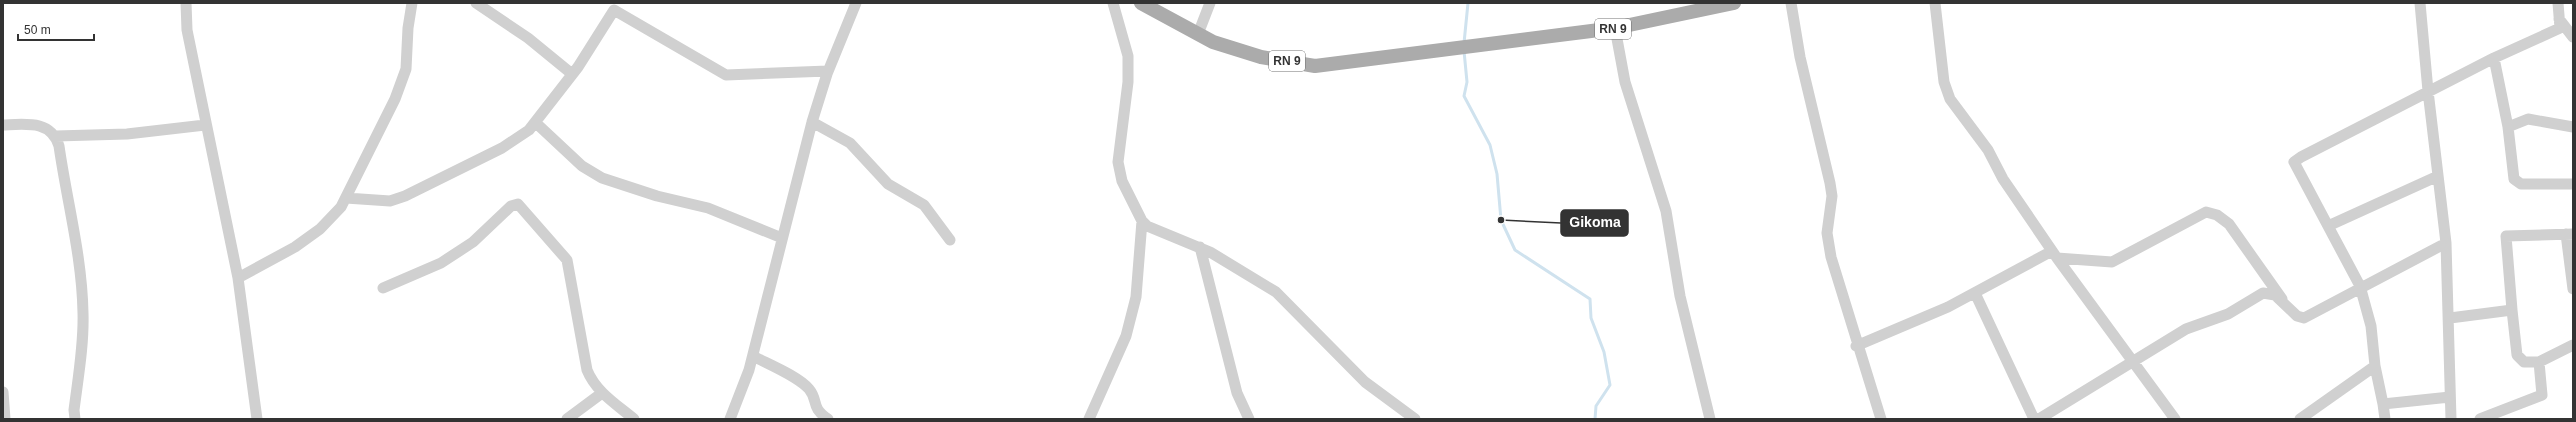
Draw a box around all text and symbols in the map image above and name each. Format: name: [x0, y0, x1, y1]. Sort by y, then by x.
scale bar: [18, 16, 94, 42]
road number: RN 9: [1595, 19, 1631, 39]
text: 50 m: [24, 23, 51, 37]
road number: RN 9: [1269, 51, 1305, 71]
callout: Gikoma: [1561, 210, 1628, 236]
text: Gikoma: [1569, 214, 1621, 230]

